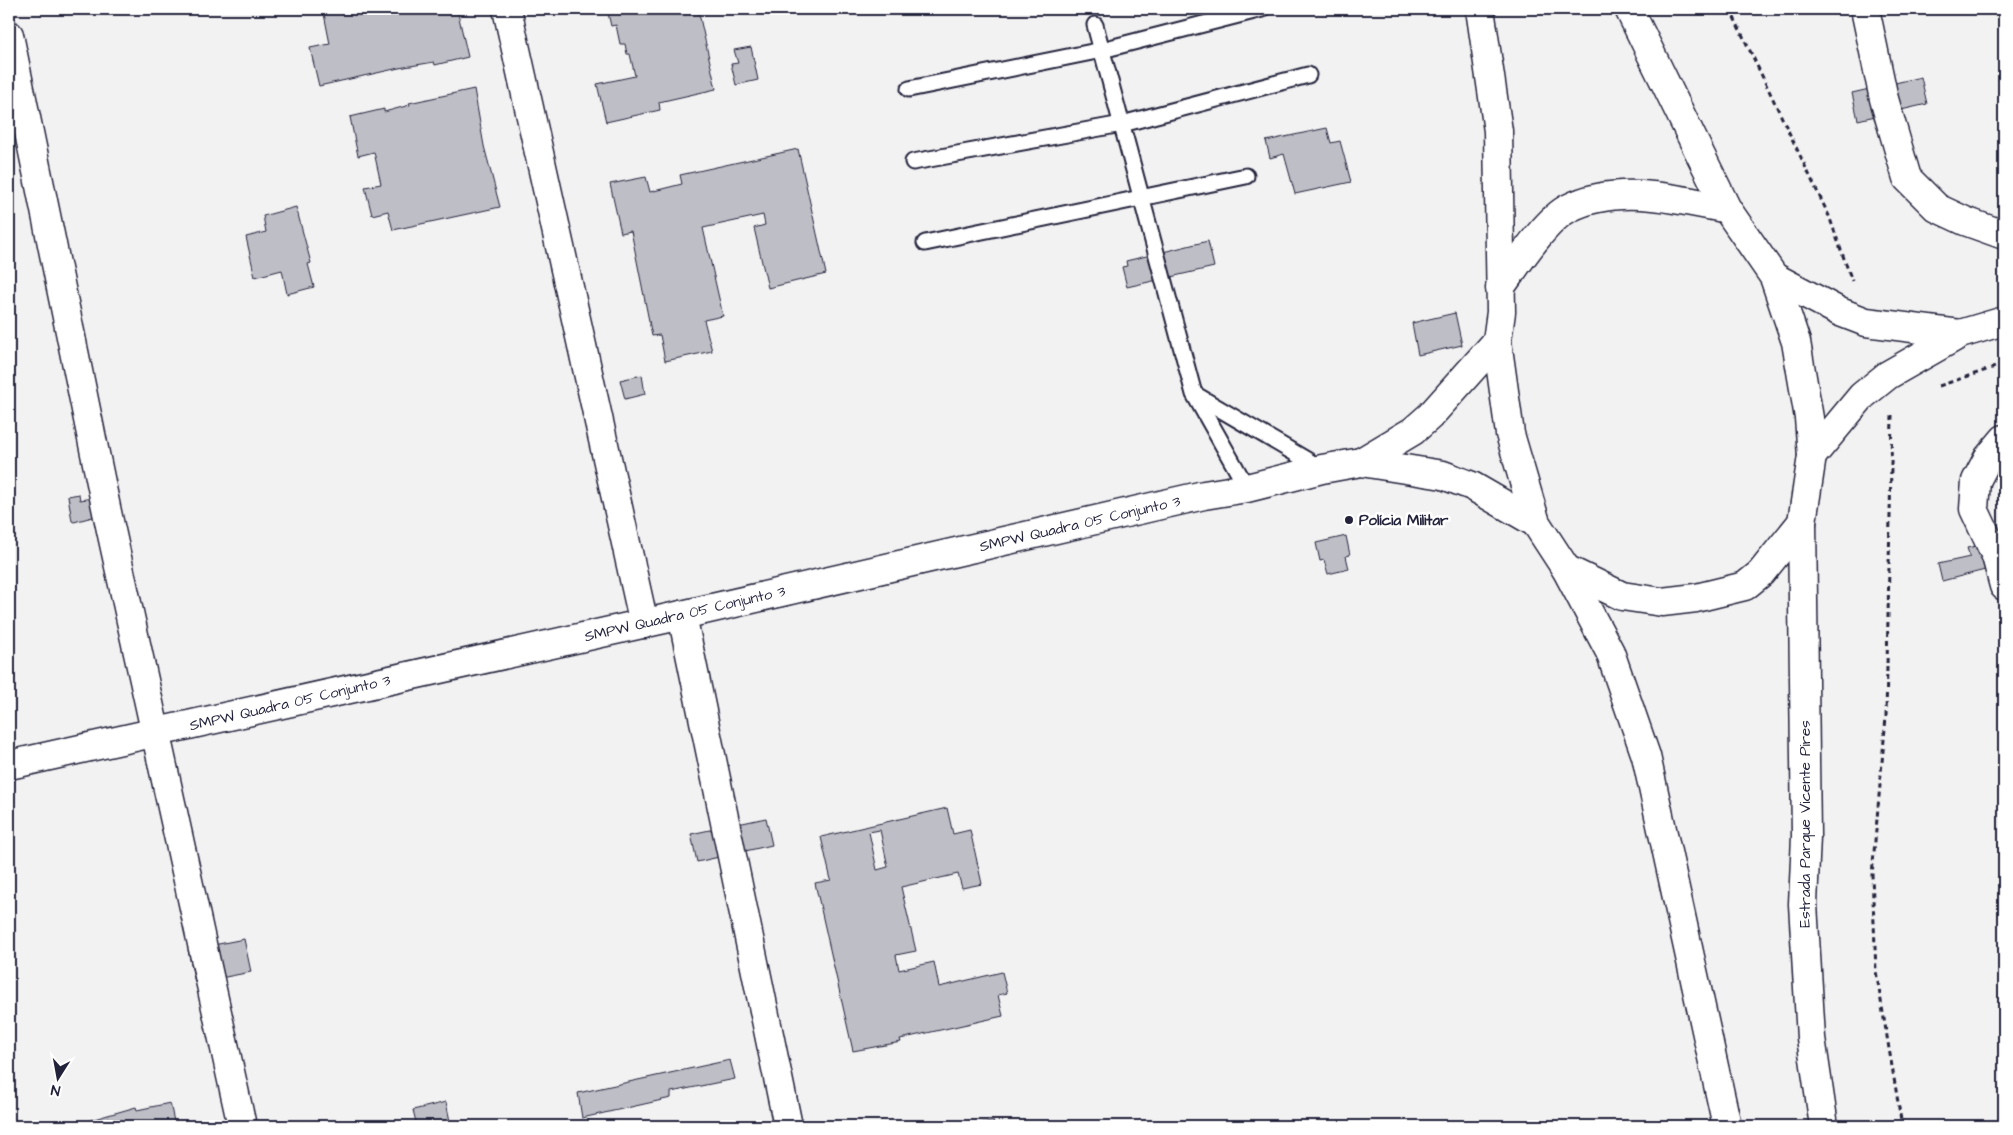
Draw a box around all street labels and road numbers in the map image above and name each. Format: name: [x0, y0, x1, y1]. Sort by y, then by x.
street label: SMPW Quadra 05 Conjunto 3: [977, 491, 1183, 557]
street label: SMPW Quadra 05 Conjunto 3: [582, 581, 788, 647]
street label: SMPW Quadra 05 Conjunto 3: [187, 670, 393, 736]
street label: Estrada Parque Vicente Pires: [1795, 720, 1816, 928]

